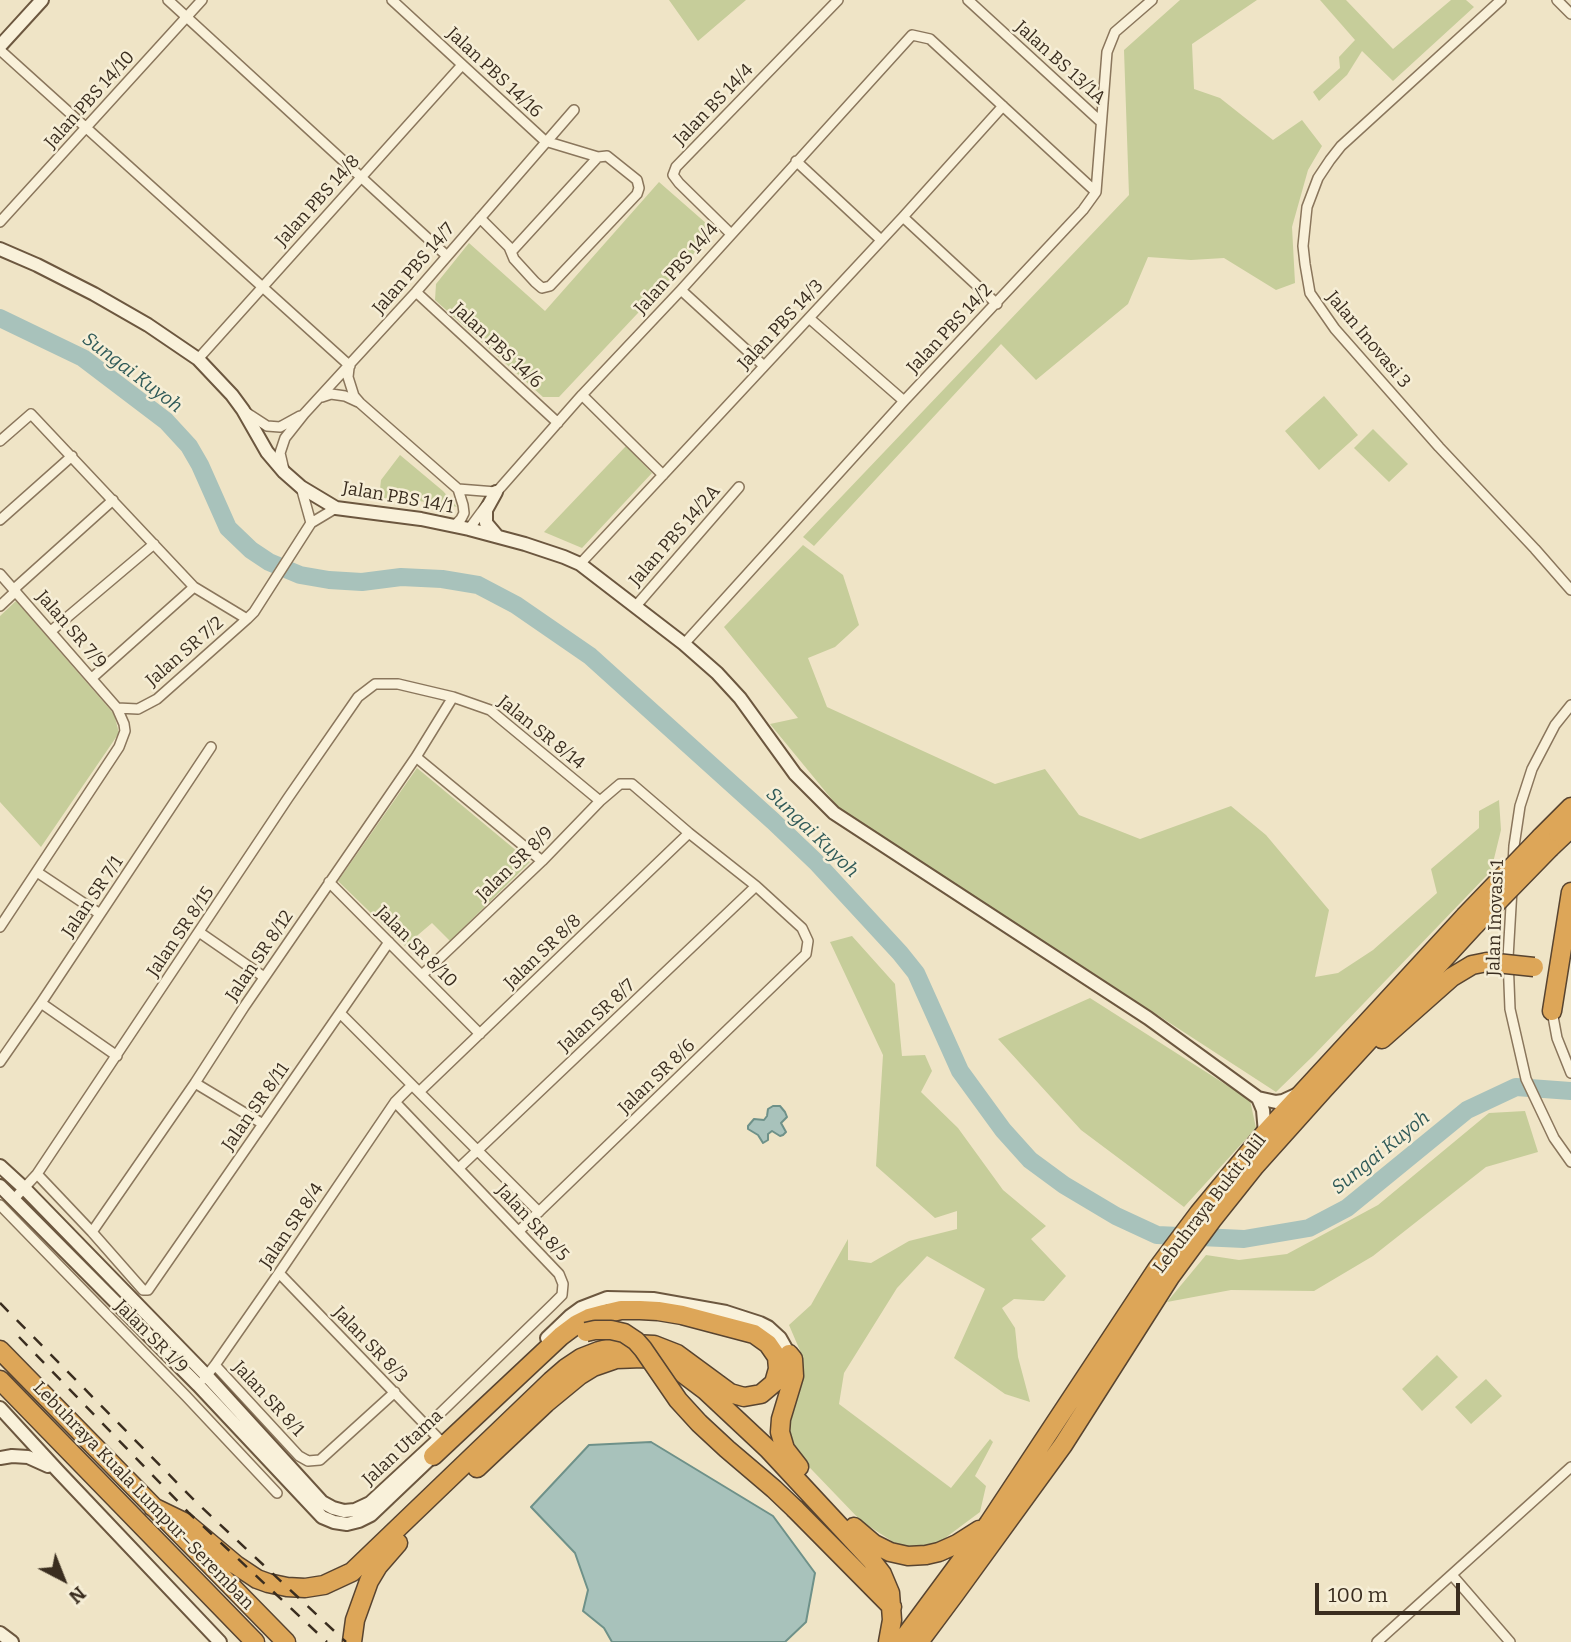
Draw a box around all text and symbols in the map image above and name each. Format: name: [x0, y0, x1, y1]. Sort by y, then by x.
street label: Jalan BS 13/1A: [1010, 17, 1110, 109]
street label: Jalan PBS 14/16: [442, 23, 546, 123]
street label: Jalan PBS 14/10: [41, 47, 139, 153]
street label: Jalan BS 14/4: [670, 60, 758, 150]
street label: Jalan PBS 14/8: [271, 151, 365, 251]
street label: Jalan PBS 14/7: [368, 219, 460, 319]
street label: Jalan PBS 14/4: [630, 219, 724, 319]
street label: Jalan PBS 14/3: [734, 275, 828, 375]
street label: Jalan PBS 14/2: [903, 280, 997, 378]
street label: Jalan Inovasi 3: [1321, 287, 1415, 393]
street label: Jalan PBS 14/6: [447, 299, 547, 393]
water label: Sungai Kuyoh: [77, 328, 187, 418]
street label: Jalan PBS 14/1: [341, 478, 455, 518]
street label: Jalan PBS 14/2A: [625, 481, 725, 591]
street label: Jalan SR 7/9: [31, 587, 111, 673]
street label: Jalan SR 7/2: [142, 612, 228, 692]
street label: Jalan SR 8/14: [493, 691, 589, 775]
water label: Sungai Kuyoh: [761, 783, 863, 883]
street label: Jalan SR 8/9: [472, 822, 558, 906]
street label: Jalan SR 7/1: [58, 852, 128, 942]
street label: Jalan Inovasi 1: [1483, 859, 1509, 977]
street label: Jalan SR 8/15: [143, 883, 219, 981]
street label: Jalan SR 8/10: [371, 902, 461, 992]
street label: Jalan SR 8/12: [222, 907, 298, 1005]
street label: Jalan SR 8/8: [500, 910, 586, 994]
street label: Jalan SR 8/7: [554, 975, 640, 1057]
street label: Jalan SR 8/6: [614, 1035, 700, 1119]
street label: Jalan SR 8/11: [218, 1059, 294, 1155]
water label: Sungai Kuyoh: [1327, 1107, 1435, 1199]
street label: Lebuhraya Bukit Jalil: [1149, 1130, 1271, 1278]
street label: Jalan SR 8/4: [256, 1179, 328, 1273]
street label: Jalan SR 8/5: [491, 1180, 573, 1266]
street label: Jalan SR 1/9: [110, 1296, 192, 1378]
street label: Jalan SR 8/3: [328, 1302, 412, 1388]
street label: Jalan SR 8/1: [228, 1357, 308, 1441]
street label: Lebuhraya Kuala Lumpur–Seremban: [28, 1377, 258, 1615]
street label: Jalan Utama: [358, 1405, 448, 1491]
north arrow: [28, 1544, 98, 1614]
scale bar: [1319, 1568, 1464, 1612]
text: N: [64, 1582, 91, 1608]
text: 100 m: [1328, 1582, 1388, 1608]

